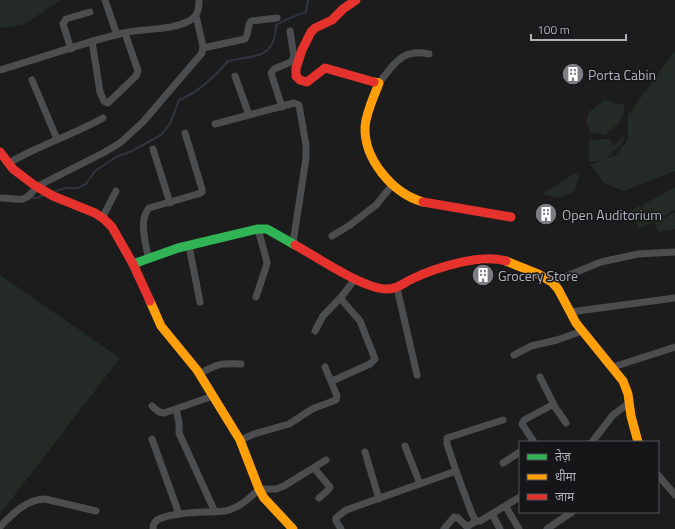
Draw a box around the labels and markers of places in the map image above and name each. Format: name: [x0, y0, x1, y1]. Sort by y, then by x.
building icon: Porta Cabin: [560, 61, 586, 87]
place label: Porta Cabin: [588, 64, 656, 85]
building icon: Open Auditorium: [533, 201, 559, 227]
place label: Open Auditorium: [562, 204, 662, 225]
building icon: Grocery Store: [470, 262, 496, 288]
place label: Grocery Store: [498, 265, 578, 286]

